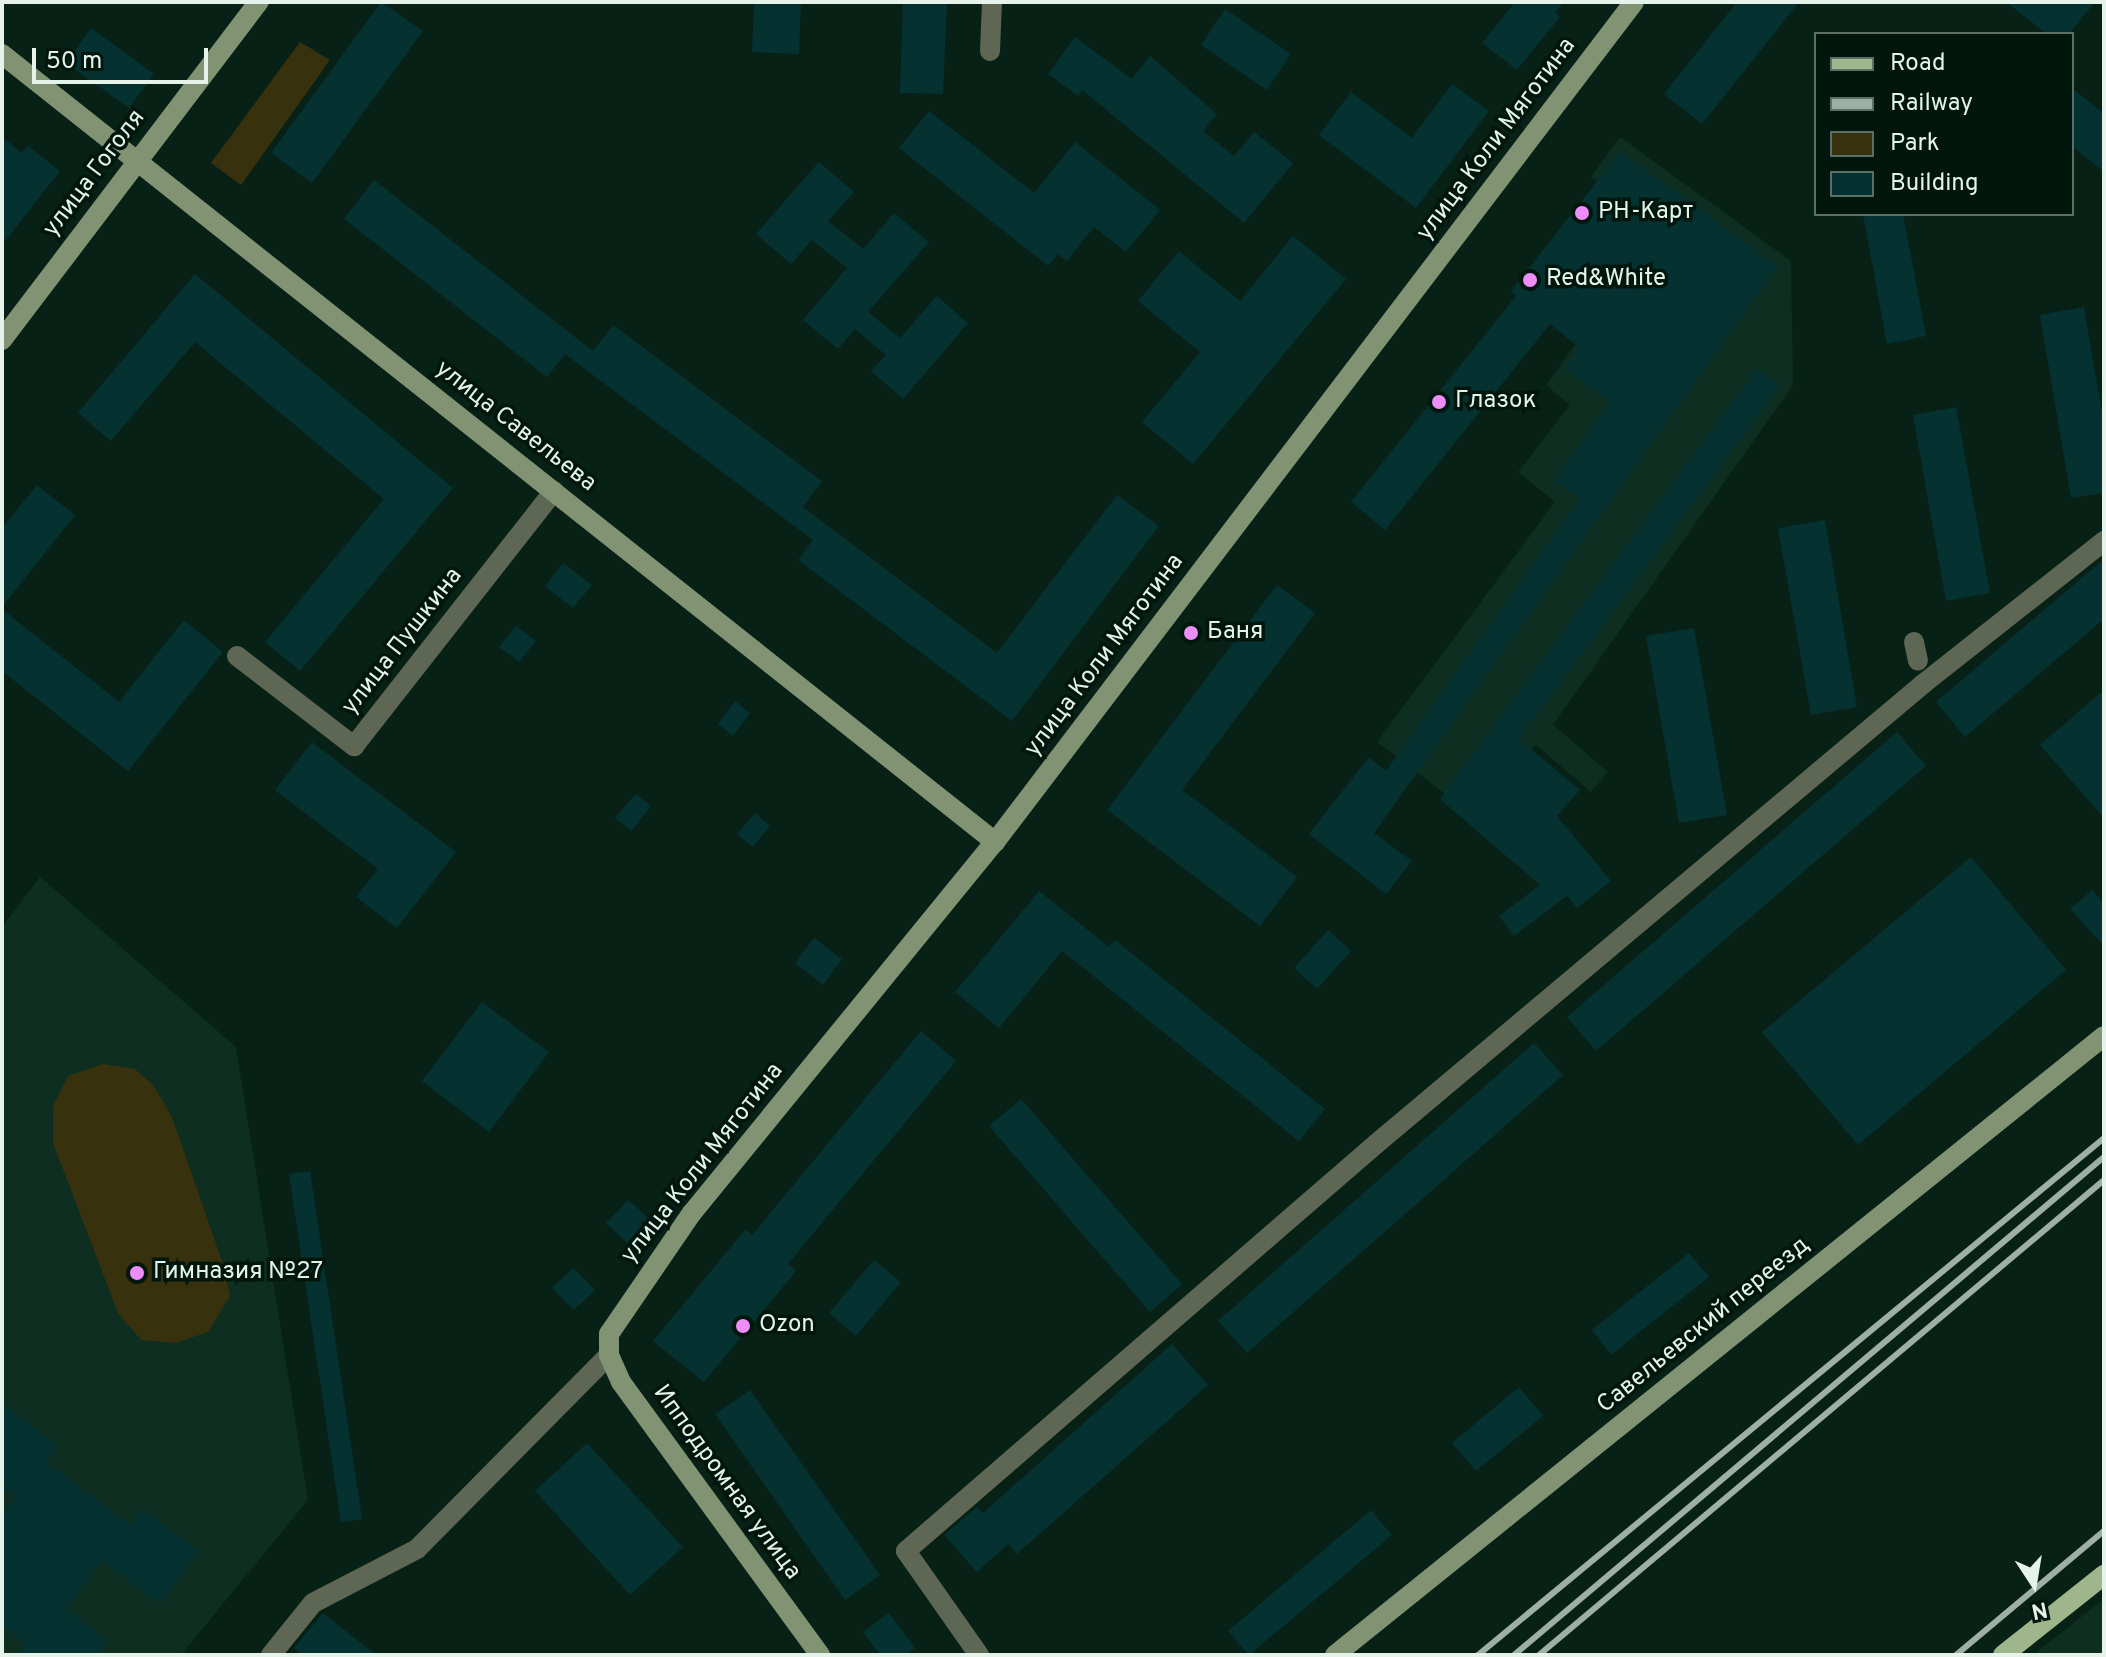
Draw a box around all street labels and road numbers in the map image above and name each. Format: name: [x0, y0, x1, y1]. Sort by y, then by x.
street label: улица Коли Мяготина: [1411, 33, 1583, 247]
street label: улица Гоголя: [38, 105, 152, 243]
street label: улица Савельева: [429, 355, 601, 499]
street label: улица Коли Мяготина: [1019, 549, 1191, 763]
street label: улица Пушкина: [337, 563, 469, 721]
street label: улица Коли Мяготина: [616, 1058, 790, 1270]
street label: Савельевский переезд: [1592, 1232, 1816, 1420]
street label: Ипподромная улица: [646, 1380, 806, 1586]

